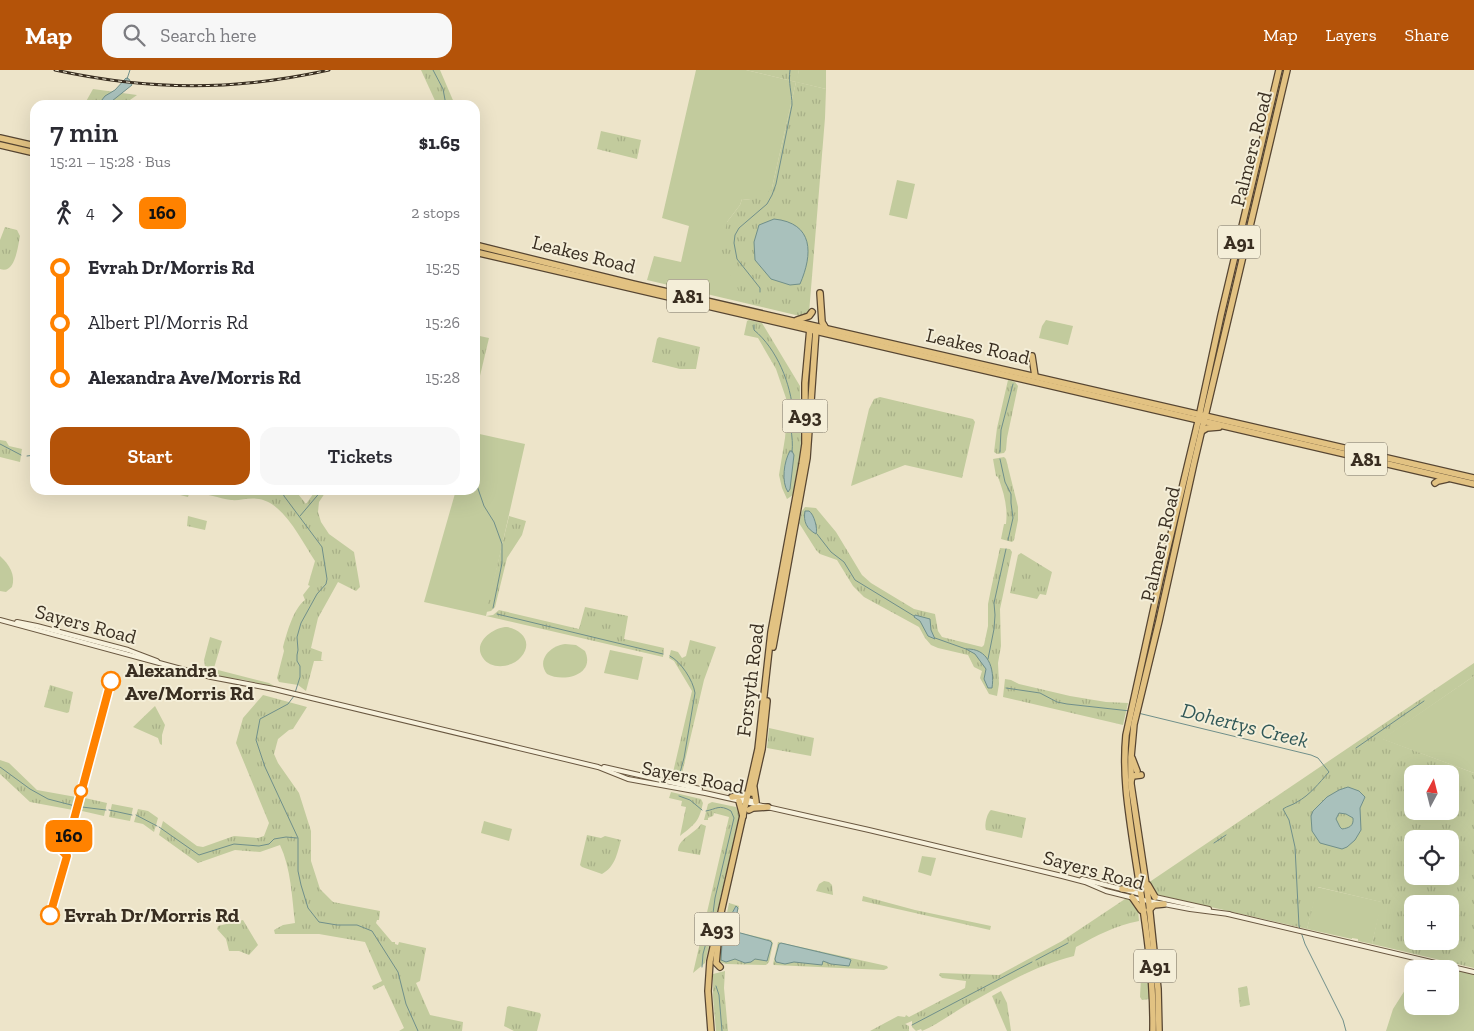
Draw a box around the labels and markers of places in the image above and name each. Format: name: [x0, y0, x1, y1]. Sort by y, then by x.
place label: Alexandra Ave/Morris Rd: [125, 658, 254, 705]
marker: Alexandra Ave/Morris Rd: [101, 671, 121, 691]
unlabelled marker: [74, 784, 88, 798]
place label: Evrah Dr/Morris Rd: [64, 903, 240, 927]
marker: Evrah Dr/Morris Rd: [40, 905, 60, 925]

